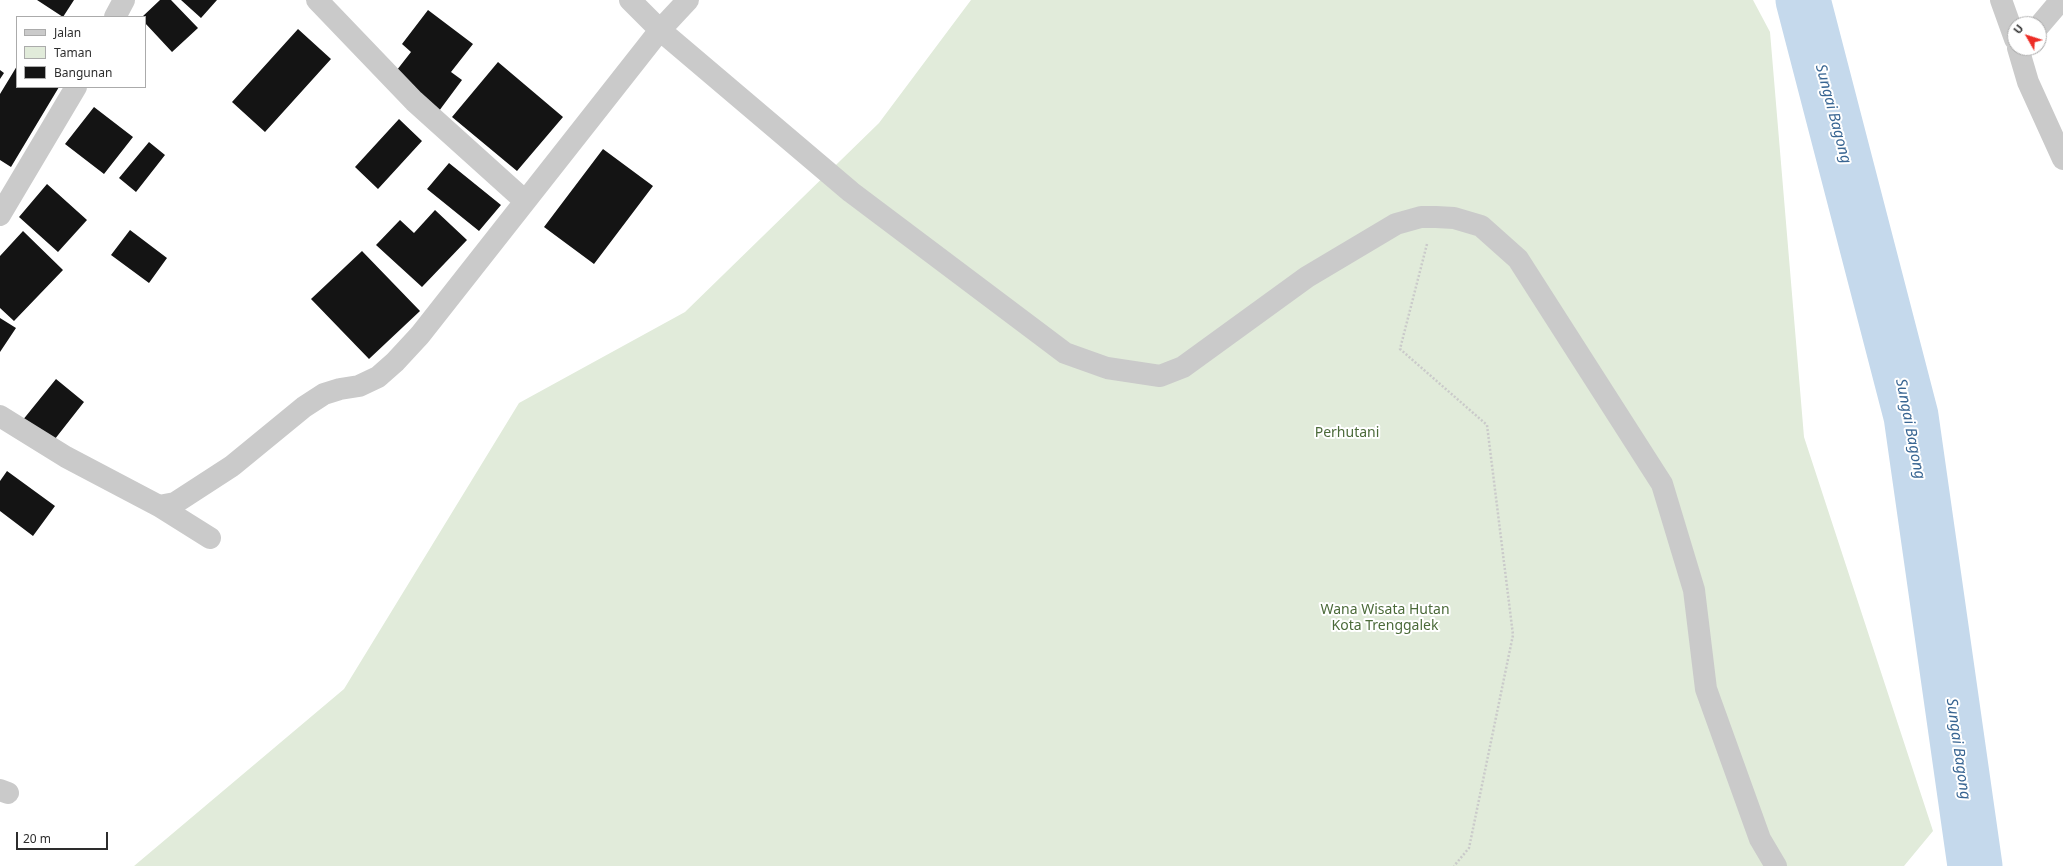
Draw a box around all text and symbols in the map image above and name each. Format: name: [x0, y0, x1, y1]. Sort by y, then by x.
legend: [16, 16, 146, 88]
north arrow: [2007, 16, 2047, 56]
text: U: [2010, 21, 2027, 37]
text: Jalan: [54, 24, 81, 41]
text: Taman: [54, 44, 92, 61]
water label: Sungai Bagong: [1811, 62, 1855, 166]
text: Bangunan: [54, 64, 112, 81]
water label: Sungai Bagong: [1891, 377, 1929, 481]
park label: Perhutani: [1315, 425, 1379, 441]
park label: Wana Wisata Hutan Kota Trenggalek: [1320, 602, 1450, 634]
water label: Sungai Bagong: [1942, 697, 1974, 801]
scale bar: [18, 824, 110, 850]
text: 20 m: [23, 830, 51, 847]

